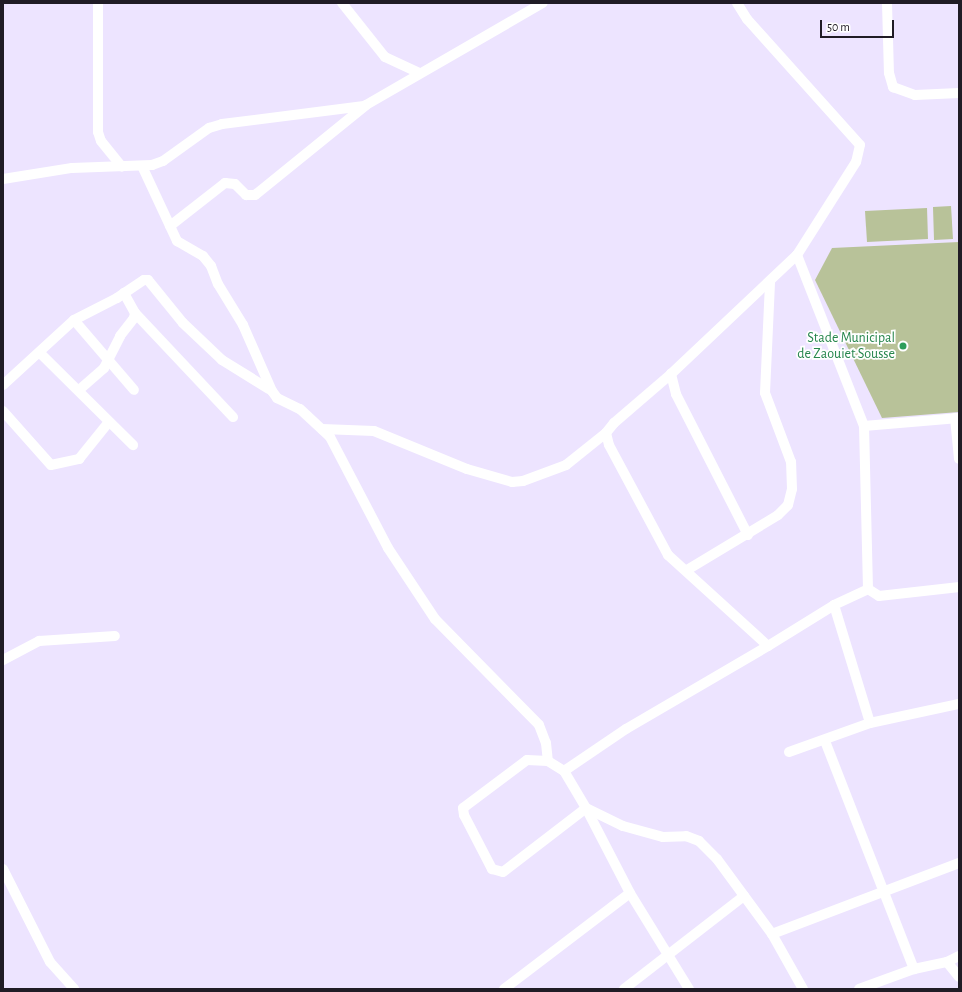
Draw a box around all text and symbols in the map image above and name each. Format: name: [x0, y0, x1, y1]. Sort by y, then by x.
scale bar: [822, 12, 896, 38]
text: 50 m: [827, 21, 850, 33]
place label: Stade Municipal de Zaouiet Sousse: [797, 330, 895, 362]
marker: Stade Municipal de Zaouiet Sousse: [898, 341, 908, 351]

